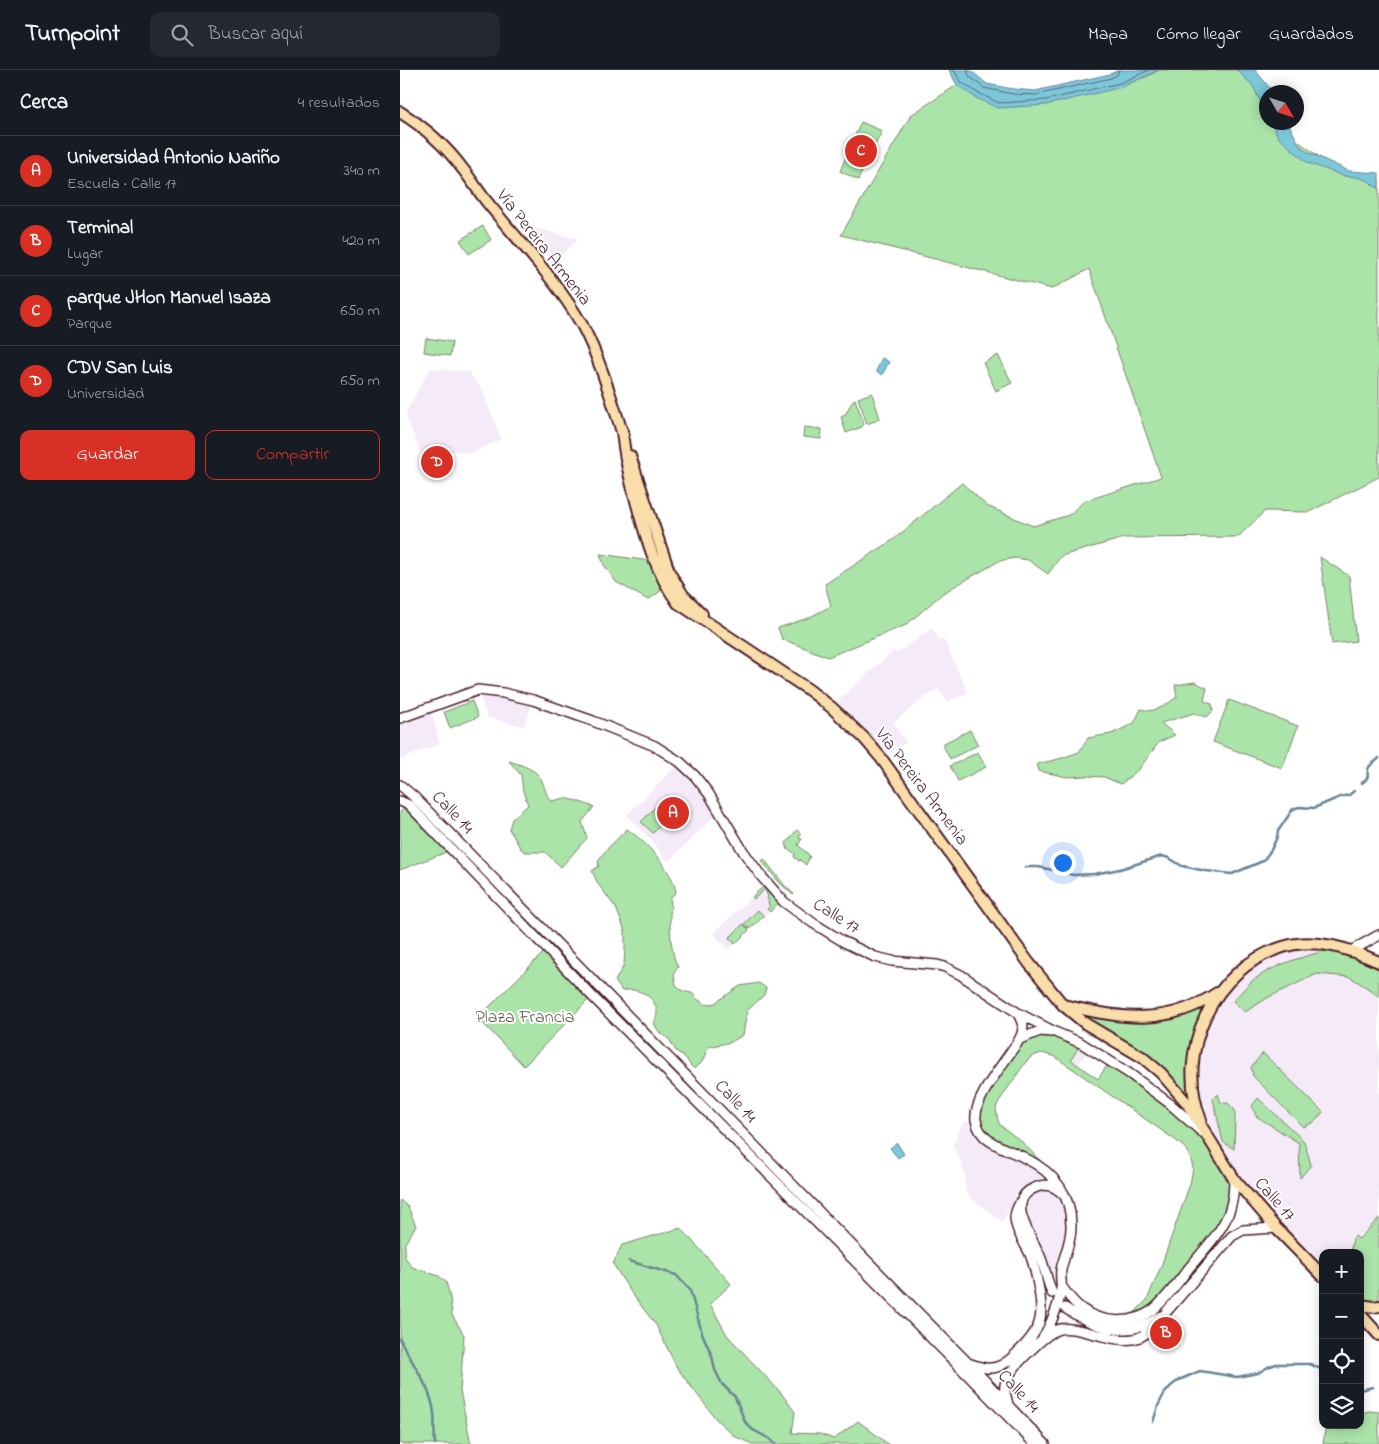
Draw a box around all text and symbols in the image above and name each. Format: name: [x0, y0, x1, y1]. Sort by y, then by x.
search box: [150, 12, 500, 57]
text: Turnpoint: [25, 17, 120, 52]
icon: search: [168, 21, 196, 49]
text: Buscar aquí: [208, 21, 303, 48]
text: Mapa: [1088, 22, 1128, 48]
text: Cómo llegar: [1156, 22, 1241, 48]
text: Guardados: [1269, 22, 1354, 48]
north arrow: [1259, 85, 1304, 130]
text: Cerca: [20, 88, 68, 118]
text: 4 resultados: [298, 91, 380, 115]
pin: C: [845, 132, 877, 170]
text: Universidad Antonio Nariño: [67, 145, 280, 172]
text: A: [31, 159, 41, 183]
text: 340 m: [343, 159, 380, 183]
text: Escuela · Calle 17: [67, 172, 177, 196]
street label: Vía Pereira Armenia: [489, 183, 597, 312]
text: Terminal: [67, 215, 133, 242]
text: B: [31, 229, 41, 253]
text: 420 m: [342, 229, 380, 253]
text: Lugar: [67, 242, 103, 266]
text: parque JHon Manuel Isaza: [67, 285, 271, 312]
text: C: [32, 299, 40, 323]
text: 650 m: [340, 299, 380, 323]
text: Parque: [67, 312, 112, 336]
text: CDV San Luis: [67, 355, 173, 382]
text: D: [30, 369, 42, 393]
text: 650 m: [340, 369, 380, 393]
text: Universidad: [67, 382, 144, 406]
button: Guardar: [20, 430, 195, 480]
button: Compartir: [205, 430, 380, 480]
pin: D: [421, 443, 453, 481]
street label: Vía Pereira Armenia: [867, 722, 974, 851]
street label: Calle 14: [425, 785, 480, 841]
pin: A: [657, 794, 689, 832]
your location: [1050, 850, 1076, 876]
street label: Calle 17: [807, 892, 865, 942]
park label: Plaza Francia: [475, 1005, 575, 1031]
street label: Calle 14: [708, 1074, 763, 1130]
street label: Calle 17: [1247, 1172, 1301, 1228]
map controls: [1319, 1249, 1364, 1429]
button: +: [1319, 1249, 1364, 1294]
button: −: [1319, 1294, 1364, 1339]
pin: B: [1150, 1314, 1182, 1352]
button: locate: [1319, 1339, 1364, 1384]
street label: Calle 14: [991, 1364, 1045, 1420]
button: layers: [1319, 1384, 1364, 1429]

